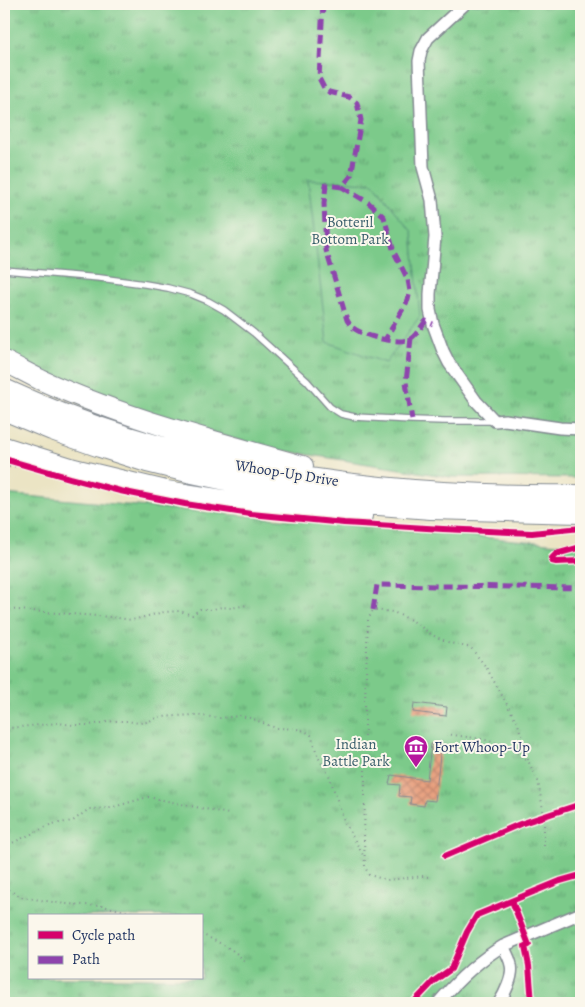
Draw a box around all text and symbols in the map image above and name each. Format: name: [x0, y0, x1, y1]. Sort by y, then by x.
park label: Botteril Bottom Park: [311, 212, 389, 249]
street label: Whoop-Up Drive: [233, 455, 340, 491]
park label: Indian Battle Park: [322, 734, 390, 771]
museum icon: Fort Whoop-Up: [403, 734, 429, 768]
place label: Fort Whoop-Up: [434, 737, 530, 757]
legend: [28, 914, 202, 980]
text: Cycle path: [72, 925, 135, 945]
text: Path: [72, 949, 100, 969]

